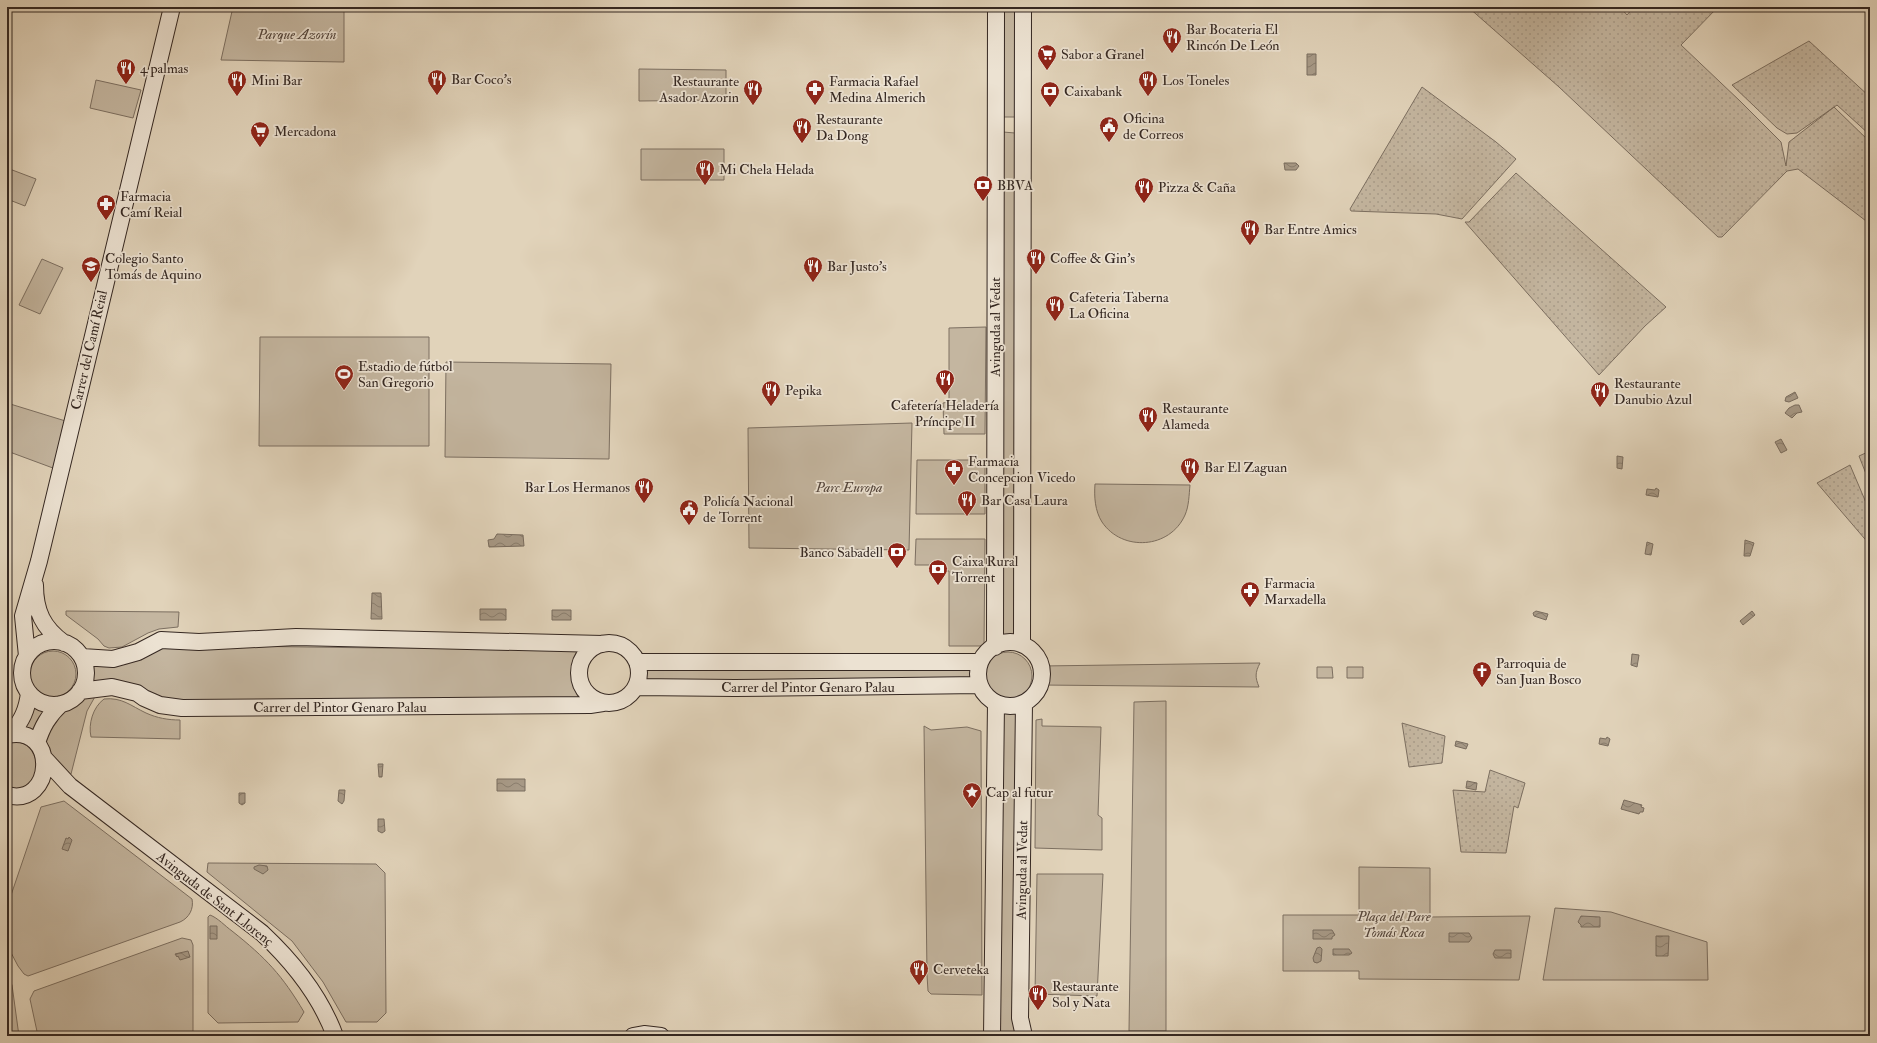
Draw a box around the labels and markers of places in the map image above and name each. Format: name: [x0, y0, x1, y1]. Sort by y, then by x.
place label: Bar Bocateria El Rincón De León: [1186, 21, 1280, 54]
restaurant icon: Bar Bocateria El Rincón De León: [1161, 26, 1183, 54]
supermarket icon: Sabor a Granel: [1036, 43, 1058, 71]
place label: Sabor a Granel: [1061, 46, 1145, 63]
restaurant icon: 4 palmas: [115, 57, 137, 85]
place label: 4 palmas: [140, 60, 189, 78]
restaurant icon: Bar Coco's: [426, 68, 448, 96]
restaurant icon: Mini Bar: [226, 69, 248, 97]
restaurant icon: Los Toneles: [1137, 69, 1159, 97]
place label: Bar Coco's: [451, 71, 512, 88]
place label: Mini Bar: [251, 72, 303, 89]
place label: Los Toneles: [1162, 72, 1229, 89]
place label: Restaurante Asador Azorin: [658, 73, 739, 106]
place label: Farmacia Rafael Medina Almerich: [829, 73, 926, 106]
restaurant icon: Restaurante Asador Azorin: [742, 78, 764, 106]
pharmacy icon: Farmacia Rafael Medina Almerich: [804, 78, 826, 106]
bank icon: Caixabank: [1039, 80, 1061, 108]
place label: Caixabank: [1064, 83, 1122, 100]
place label: Oficina de Correos: [1123, 110, 1184, 143]
place label: Restaurante Da Dong: [816, 111, 883, 144]
public building icon: Oficina de Correos: [1098, 115, 1120, 143]
restaurant icon: Restaurante Da Dong: [791, 116, 813, 144]
supermarket icon: Mercadona: [249, 120, 271, 148]
place label: Mercadona: [274, 123, 337, 140]
restaurant icon: Mi Chela Helada: [694, 158, 716, 186]
place label: Mi Chela Helada: [719, 161, 814, 178]
bank icon: BBVA: [972, 174, 994, 202]
restaurant icon: Pizza & Caña: [1133, 176, 1155, 204]
place label: BBVA: [997, 177, 1033, 194]
place label: Pizza & Caña: [1158, 179, 1236, 196]
place label: Farmacia Camí Reial: [120, 188, 183, 221]
pharmacy icon: Farmacia Camí Reial: [95, 193, 117, 221]
restaurant icon: Bar Entre Amics: [1239, 218, 1261, 246]
place label: Bar Entre Amics: [1264, 221, 1357, 238]
restaurant icon: Coffee & Gin's: [1025, 247, 1047, 275]
place label: Colegio Santo Tomás de Aquino: [105, 250, 202, 283]
place label: Coffee & Gin's: [1050, 250, 1135, 267]
school or university icon: Colegio Santo Tomás de Aquino: [80, 255, 102, 283]
restaurant icon: Bar Justo's: [802, 255, 824, 283]
place label: Bar Justo's: [827, 258, 887, 275]
place label: Cafeteria Taberna La Oficina: [1069, 289, 1169, 322]
restaurant icon: Cafeteria Taberna La Oficina: [1044, 294, 1066, 322]
place label: Estadio de fútbol San Gregorio: [358, 358, 453, 391]
sports icon: Estadio de fútbol San Gregorio: [333, 363, 355, 391]
restaurant icon: Cafetería Heladería Príncipe II: [934, 368, 956, 396]
place label: Restaurante Danubio Azul: [1614, 375, 1693, 408]
restaurant icon: Pepika: [760, 379, 782, 407]
restaurant icon: Restaurante Danubio Azul: [1589, 380, 1611, 408]
place label: Pepika: [785, 382, 822, 400]
place label: Cafetería Heladería Príncipe II: [891, 397, 999, 431]
place label: Restaurante Alameda: [1161, 400, 1229, 433]
restaurant icon: Restaurante Alameda: [1137, 405, 1159, 433]
place label: Farmacia Concepcion Vicedo: [968, 453, 1076, 487]
restaurant icon: Bar El Zaguan: [1179, 456, 1201, 484]
pharmacy icon: Farmacia Concepcion Vicedo: [943, 458, 965, 486]
place label: Bar El Zaguan: [1204, 459, 1287, 476]
restaurant icon: Bar Los Hermanos: [633, 476, 655, 504]
place label: Bar Los Hermanos: [524, 479, 630, 496]
restaurant icon: Bar Casa Laura: [956, 489, 978, 517]
place label: Bar Casa Laura: [981, 492, 1068, 509]
place label: Policía Nacional de Torrent: [703, 493, 794, 526]
public building icon: Policía Nacional de Torrent: [678, 498, 700, 526]
bank icon: Banco Sabadell: [886, 541, 908, 569]
place label: Banco Sabadell: [800, 544, 883, 561]
place label: Caixa Rural Torrent: [952, 553, 1019, 586]
bank icon: Caixa Rural Torrent: [927, 558, 949, 586]
place label: Farmacia Marxadella: [1264, 575, 1326, 608]
pharmacy icon: Farmacia Marxadella: [1239, 580, 1261, 608]
place label: Parroquia de San Juan Bosco: [1496, 655, 1582, 688]
church icon: Parroquia de San Juan Bosco: [1471, 660, 1493, 688]
place icon: Cap al futur: [961, 781, 983, 809]
place label: Cap al futur: [986, 784, 1054, 802]
restaurant icon: Cerveteka: [908, 958, 930, 986]
place label: Cerveteka: [933, 961, 989, 978]
place label: Restaurante Sol y Nata: [1052, 978, 1119, 1012]
restaurant icon: Restaurante Sol y Nata: [1027, 983, 1049, 1011]

